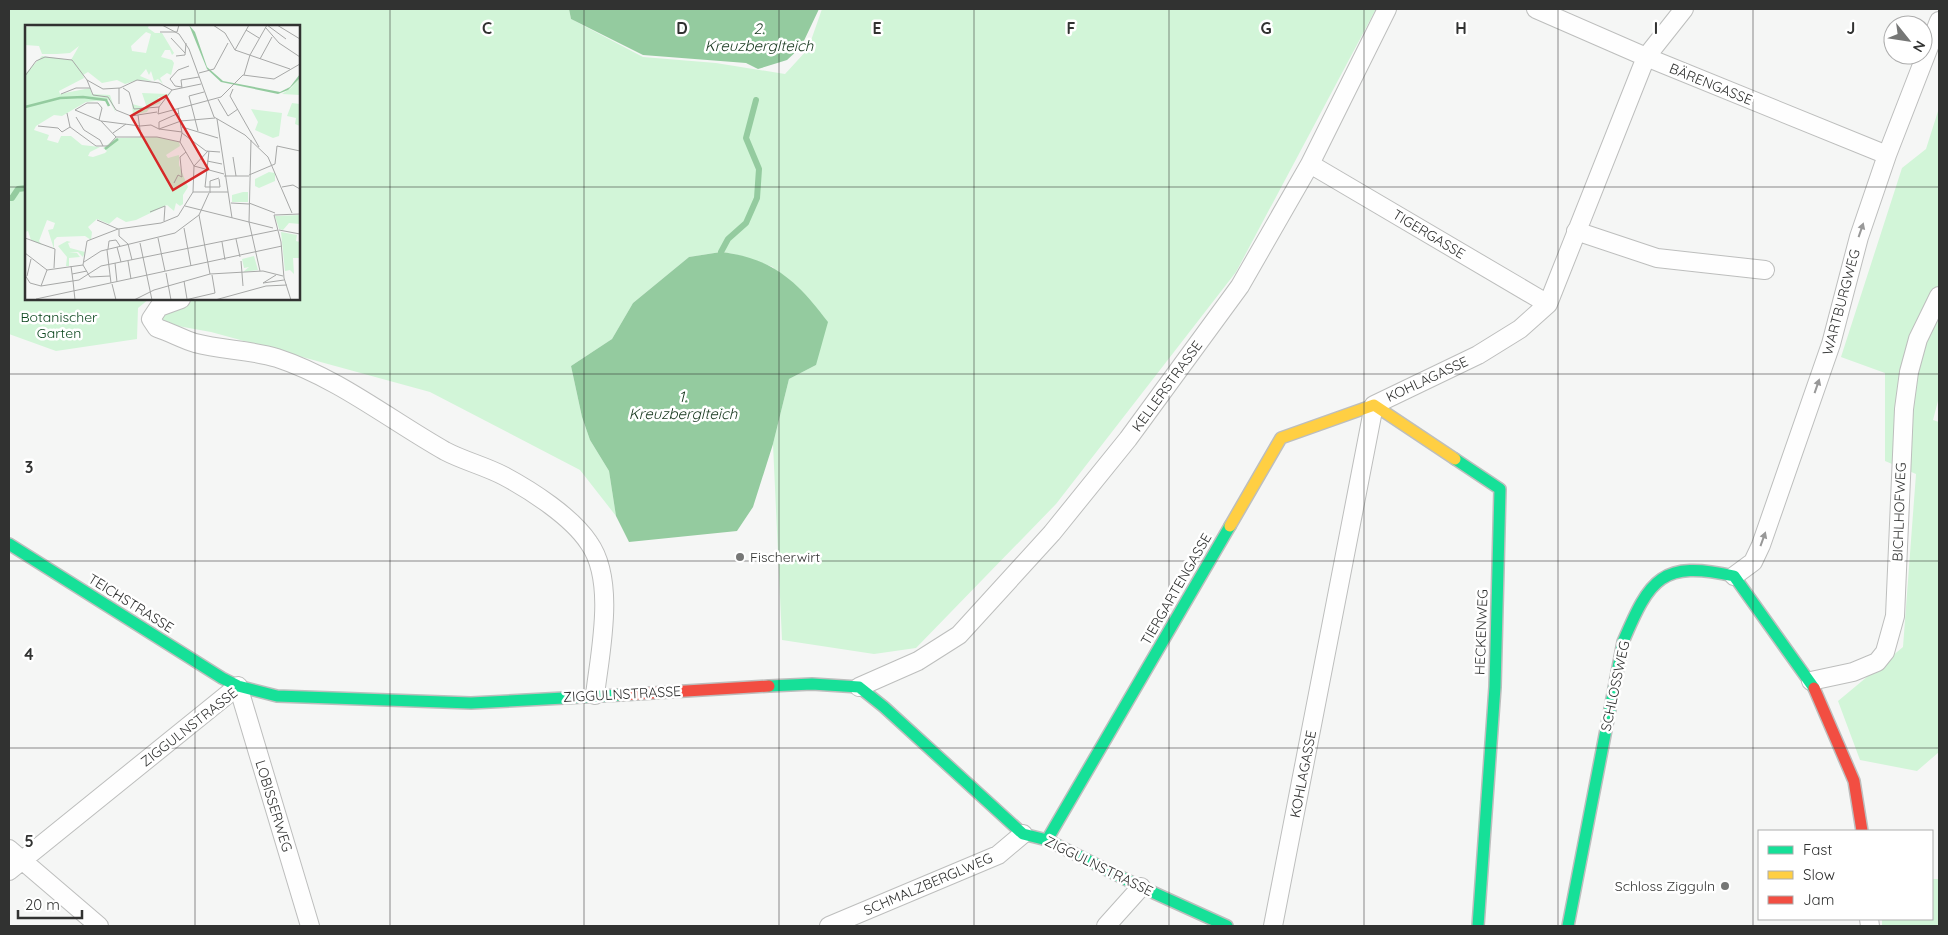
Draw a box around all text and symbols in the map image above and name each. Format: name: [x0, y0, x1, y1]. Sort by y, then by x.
north arrow: [1883, 15, 1933, 65]
text: C: [482, 18, 492, 38]
text: D: [676, 18, 688, 38]
text: E: [872, 18, 882, 38]
text: F: [1067, 18, 1076, 38]
text: G: [1260, 18, 1272, 38]
text: H: [1455, 18, 1467, 38]
text: I: [1654, 18, 1658, 38]
text: J: [1847, 18, 1855, 38]
water label: 2. Kreuzberglteich: [705, 19, 814, 55]
inset map: [25, 25, 300, 300]
text: N: [1909, 38, 1930, 55]
street label: BÄRENGASSE: [1667, 59, 1755, 109]
street label: TIGERGASSE: [1389, 205, 1469, 263]
one-way arrow: [1858, 222, 1866, 237]
street label: WARTBURGWEG: [1818, 247, 1864, 357]
park label: Botanischer Garten: [21, 308, 98, 342]
street label: KELLERSTRASSE: [1128, 337, 1206, 435]
street label: KOHLAGASSE: [1383, 352, 1471, 406]
one-way arrow: [1813, 378, 1821, 393]
water label: 1. Kreuzberglteich: [629, 387, 738, 423]
text: 3: [25, 457, 33, 477]
street label: BICHLHOFWEG: [1888, 462, 1910, 562]
street label: TIERGARTENGASSE: [1137, 530, 1215, 648]
one-way arrow: [1759, 531, 1767, 546]
place label: Fischerwirt: [750, 548, 821, 566]
marker: Fischerwirt: [734, 551, 746, 563]
street label: TEICHSTRASSE: [85, 570, 177, 637]
street label: HECKENWEG: [1471, 589, 1491, 675]
street label: SCHLOSSWEG: [1597, 639, 1633, 733]
text: 4: [24, 644, 34, 664]
street label: ZIGGULNSTRASSE: [563, 682, 681, 706]
street label: ZIGGULNSTRASSE: [137, 684, 241, 770]
street label: KOHLAGASSE: [1286, 729, 1320, 819]
street label: LOBISSERWEG: [252, 758, 296, 854]
legend: [1758, 830, 1933, 920]
text: 5: [24, 831, 34, 851]
street label: ZIGGULNSTRASSE: [1042, 832, 1156, 900]
text: Fast: [1803, 840, 1832, 859]
street label: SCHMALZBERGLWEG: [861, 849, 995, 919]
text: Slow: [1803, 865, 1835, 884]
place label: Schloss Zigguln: [1615, 877, 1715, 895]
marker: Schloss Zigguln: [1719, 880, 1731, 892]
scale bar: [18, 888, 81, 920]
text: Jam: [1803, 890, 1834, 909]
text: 20 m: [25, 895, 60, 914]

